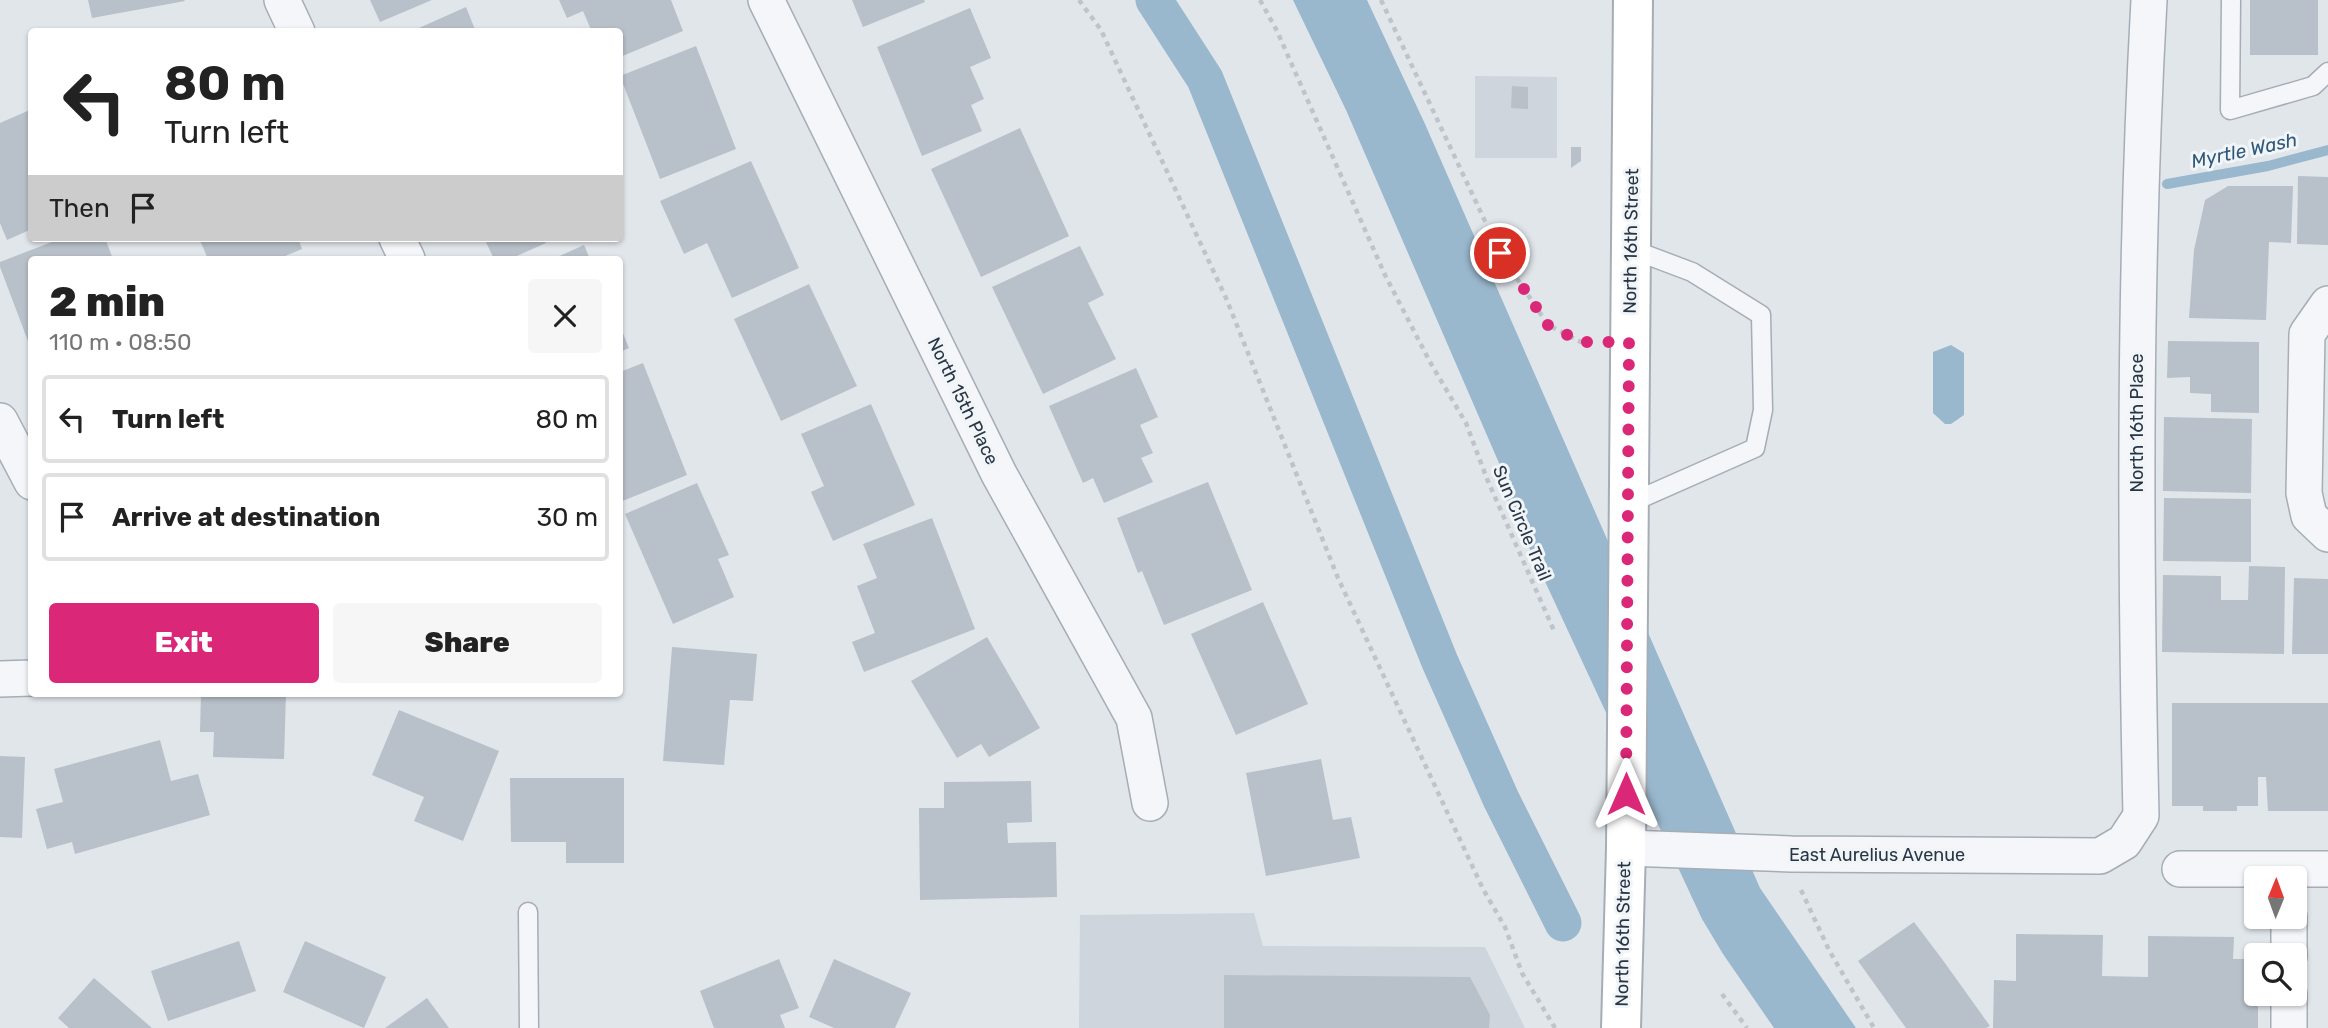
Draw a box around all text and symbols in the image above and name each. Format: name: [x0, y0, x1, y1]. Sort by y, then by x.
text: 80 m: [164, 54, 286, 112]
icon: left: [49, 56, 140, 147]
text: Turn left: [164, 113, 289, 151]
water label: Myrtle Wash: [2189, 128, 2299, 173]
street label: North 16th Street: [1619, 168, 1643, 314]
icon: arrive: [124, 189, 162, 227]
text: Then: [49, 193, 110, 224]
pin: [1470, 223, 1530, 283]
icon: arrive: [1481, 234, 1519, 272]
text: 2 min: [49, 277, 165, 327]
button: close: [528, 279, 602, 353]
text: 110 m · 08:50: [49, 328, 192, 356]
street label: North 15th Place: [923, 334, 1003, 468]
street label: North 16th Place: [2126, 354, 2148, 492]
icon: left: [53, 400, 91, 438]
text: Turn left: [112, 404, 224, 435]
text: 80 m: [535, 404, 598, 435]
street label: Sun Circle Trail: [1488, 462, 1556, 584]
icon: arrive: [53, 498, 91, 536]
text: Arrive at destination: [112, 502, 380, 533]
text: 30 m: [536, 502, 598, 533]
button: Exit: [49, 603, 319, 683]
button: Share: [333, 603, 602, 683]
position arrow: [1589, 757, 1663, 831]
street label: East Aurelius Avenue: [1789, 844, 1965, 866]
street label: North 16th Street: [1611, 861, 1635, 1007]
north arrow: [2244, 866, 2306, 929]
map controls: [2244, 866, 2307, 1006]
button: search: [2244, 943, 2307, 1006]

